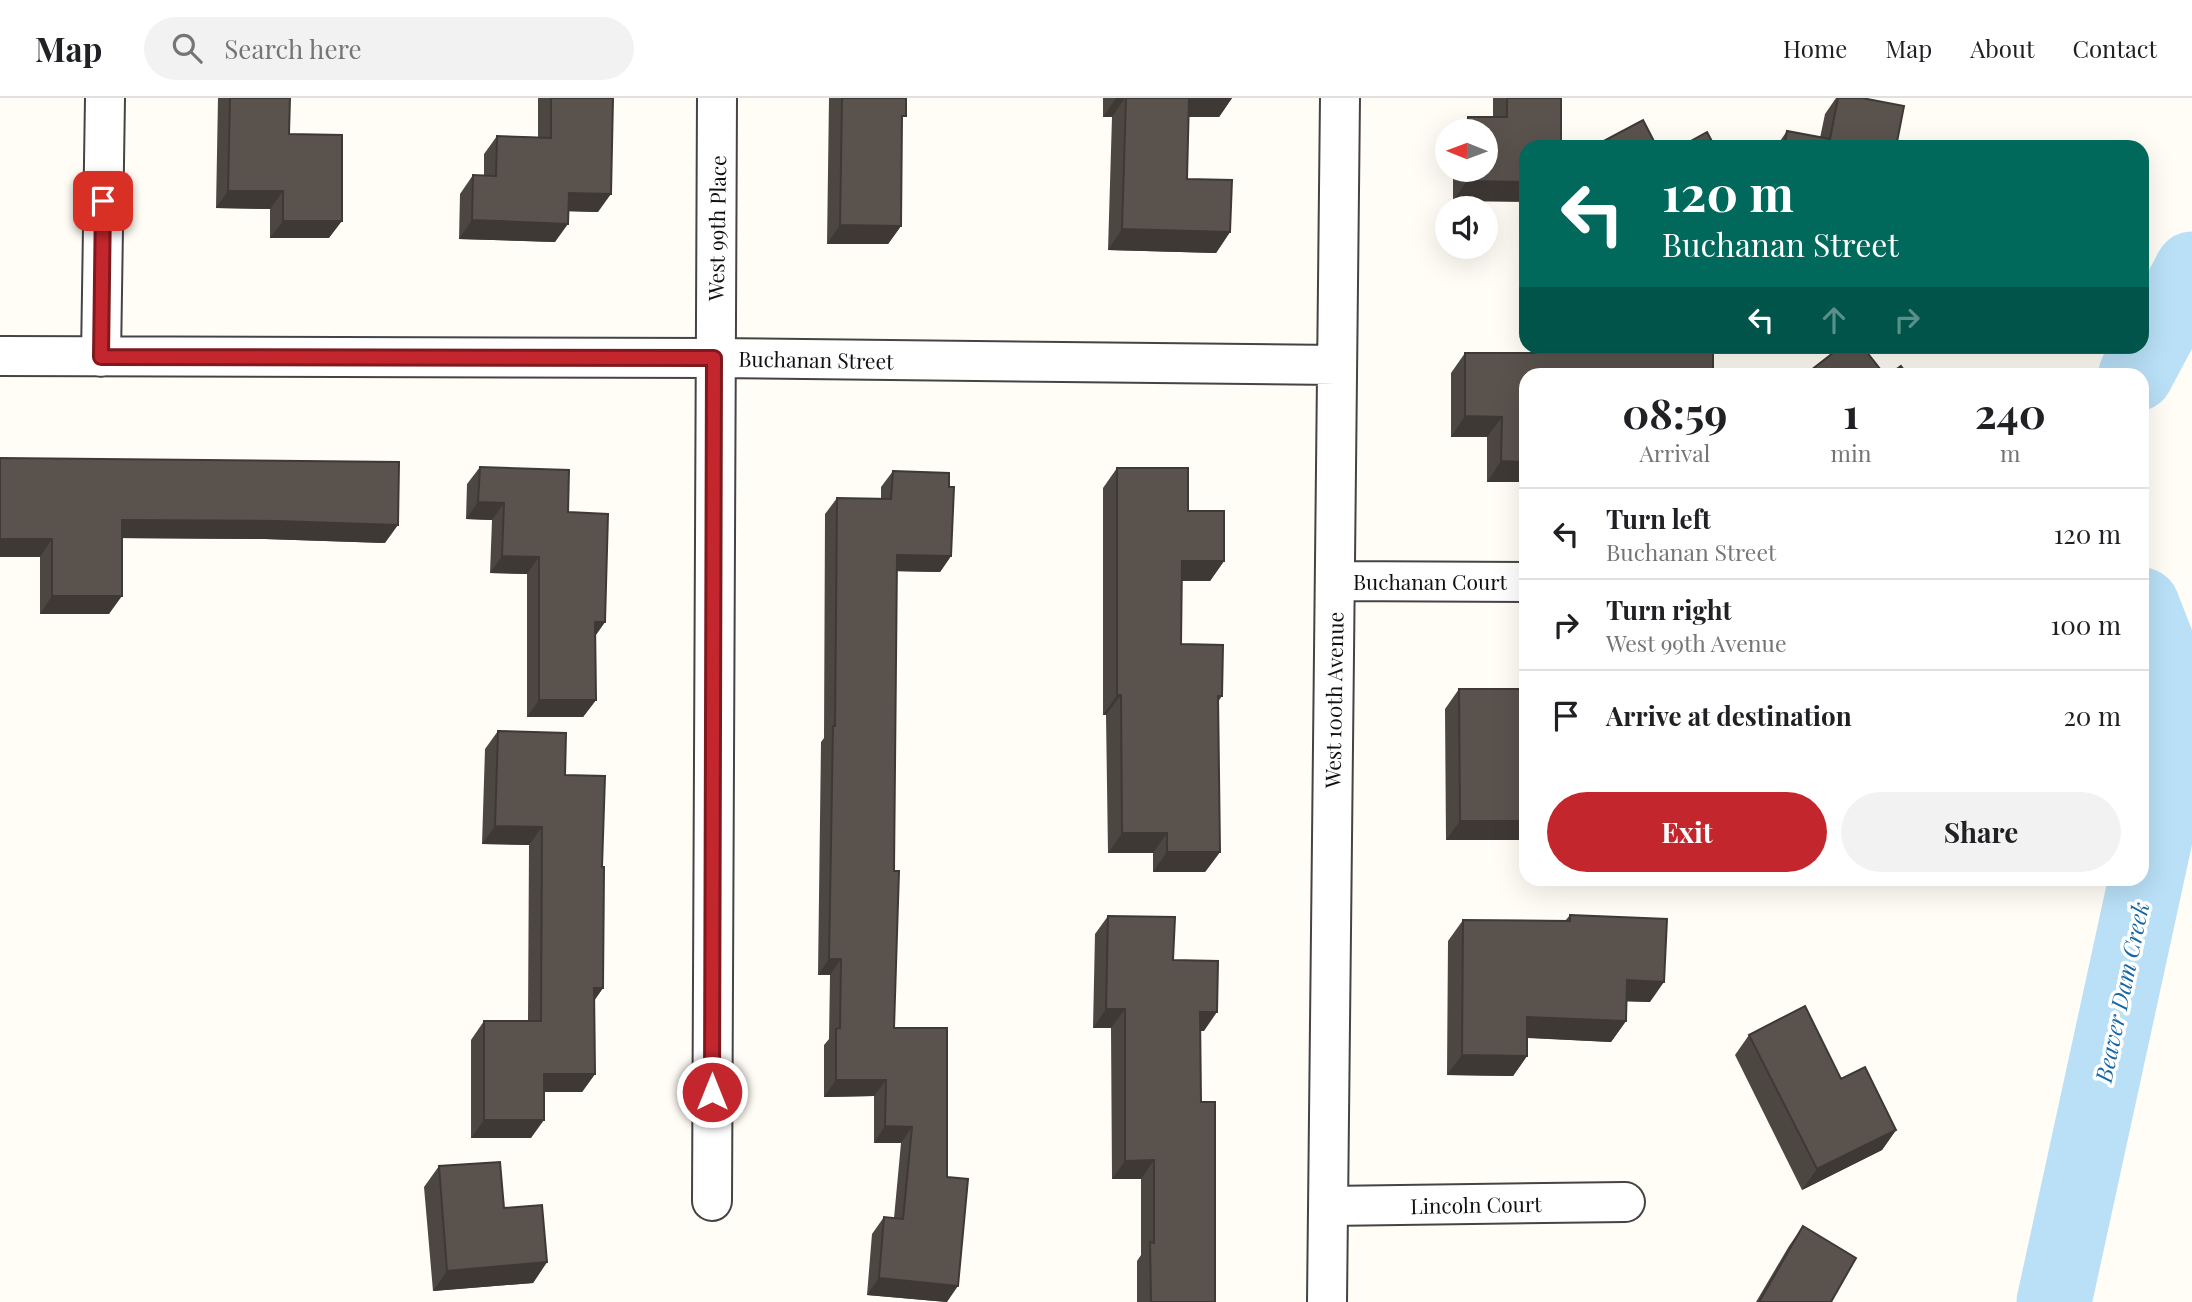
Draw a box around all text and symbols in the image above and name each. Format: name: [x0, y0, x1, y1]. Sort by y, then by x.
search box: [144, 17, 634, 80]
text: Map: [35, 26, 102, 70]
icon: search: [168, 29, 206, 67]
text: Search here: [224, 31, 362, 66]
text: Home: [1783, 32, 1847, 64]
text: Map: [1885, 32, 1932, 64]
text: About: [1970, 32, 2034, 64]
text: Contact: [2072, 32, 2157, 64]
north arrow: [1435, 119, 1498, 182]
map controls: [1435, 119, 1498, 259]
street label: West 99th Place: [701, 155, 731, 302]
text: 120 m: [1662, 159, 1794, 224]
icon: left: [1547, 168, 1638, 259]
pin: [73, 171, 133, 231]
icon: arrive: [84, 182, 122, 220]
button: sound: [1435, 196, 1498, 259]
text: Buchanan Street: [1662, 222, 1899, 265]
icon: left: [1742, 301, 1780, 339]
icon: ahead: [1815, 301, 1853, 339]
icon: right: [1888, 301, 1926, 339]
street label: Buchanan Street: [738, 344, 895, 374]
text: 08:59: [1622, 384, 1727, 440]
text: 1: [1843, 384, 1859, 440]
text: 240: [1975, 384, 2046, 440]
text: Arrival: [1639, 437, 1710, 468]
text: min: [1831, 437, 1872, 468]
text: m: [2000, 437, 2020, 468]
text: Turn left: [1606, 501, 1711, 536]
icon: left: [1547, 515, 1585, 553]
text: 120 m: [2054, 516, 2121, 551]
text: Buchanan Street: [1606, 536, 1776, 567]
street label: Buchanan Court: [1353, 567, 1508, 595]
text: Turn right: [1606, 592, 1732, 627]
icon: right: [1547, 606, 1585, 644]
text: 100 m: [2051, 607, 2121, 642]
street label: West 100th Avenue: [1317, 612, 1349, 789]
text: West 99th Avenue: [1606, 627, 1787, 658]
icon: arrive: [1547, 697, 1585, 735]
text: Arrive at destination: [1606, 698, 1852, 733]
text: 20 m: [2063, 698, 2121, 733]
button: Exit: [1547, 792, 1827, 872]
button: Share: [1841, 792, 2121, 872]
water label: Beaver Dam Creek: [2087, 899, 2155, 1086]
position arrow: [675, 1055, 749, 1129]
street label: Lincoln Court: [1410, 1189, 1542, 1219]

